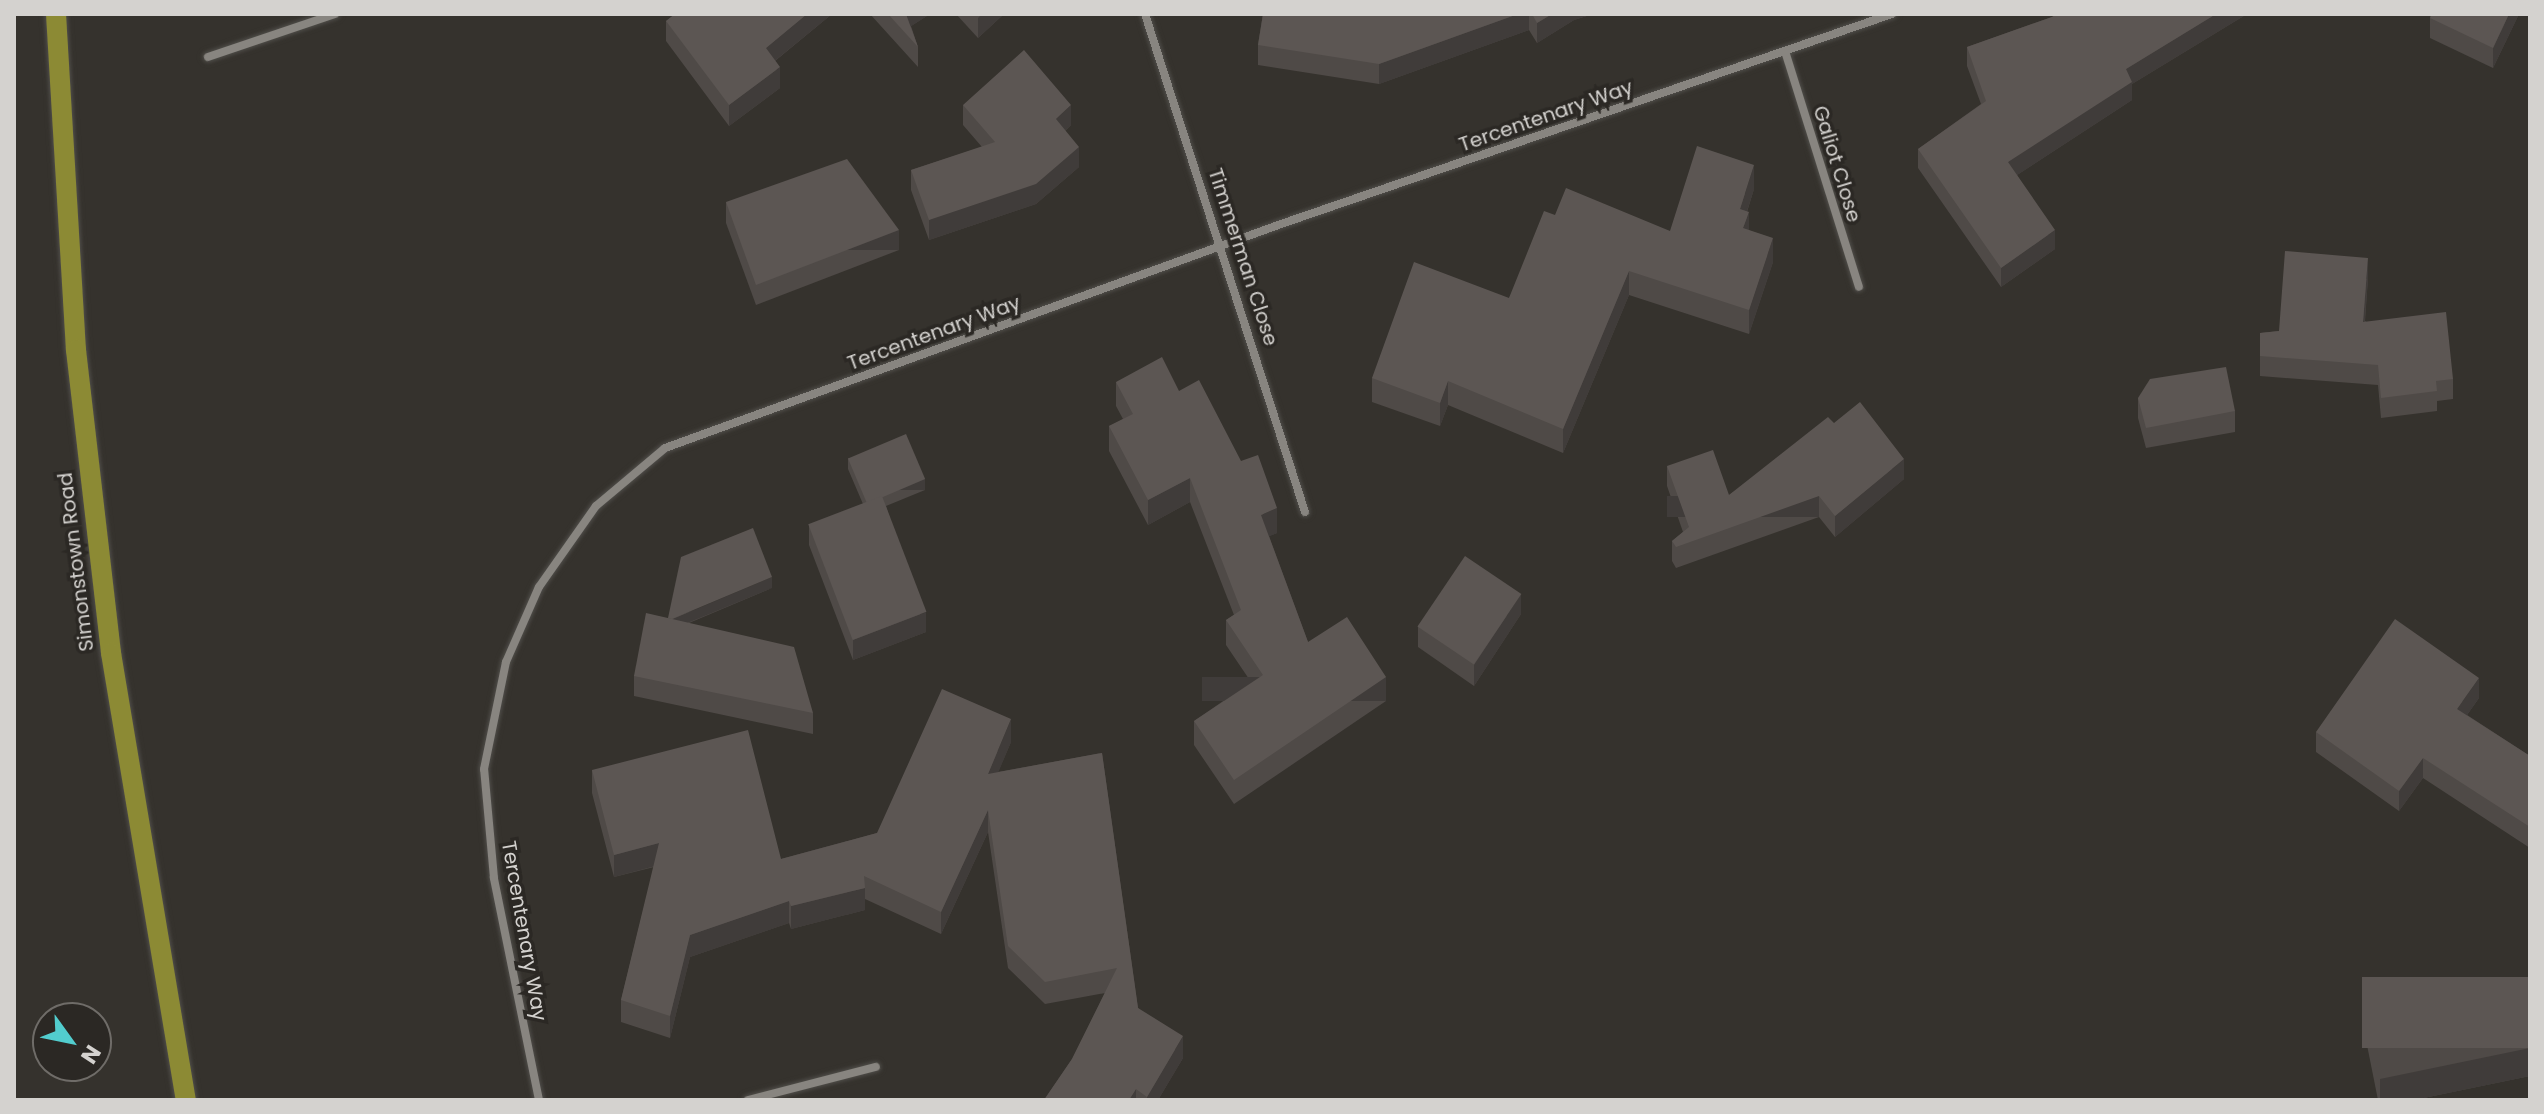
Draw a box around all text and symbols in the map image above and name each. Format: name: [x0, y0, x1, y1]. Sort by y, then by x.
street label: Tercentenary Way: [1456, 75, 1636, 157]
street label: Galiot Close: [1808, 103, 1866, 225]
street label: Timmerman Close: [1203, 165, 1283, 349]
street label: Tercentenary Way: [844, 291, 1024, 375]
street label: Simonstown Road: [53, 471, 99, 653]
street label: Tercentenary Way: [496, 839, 552, 1023]
north arrow: [32, 1002, 112, 1082]
text: N: [73, 1039, 108, 1070]

